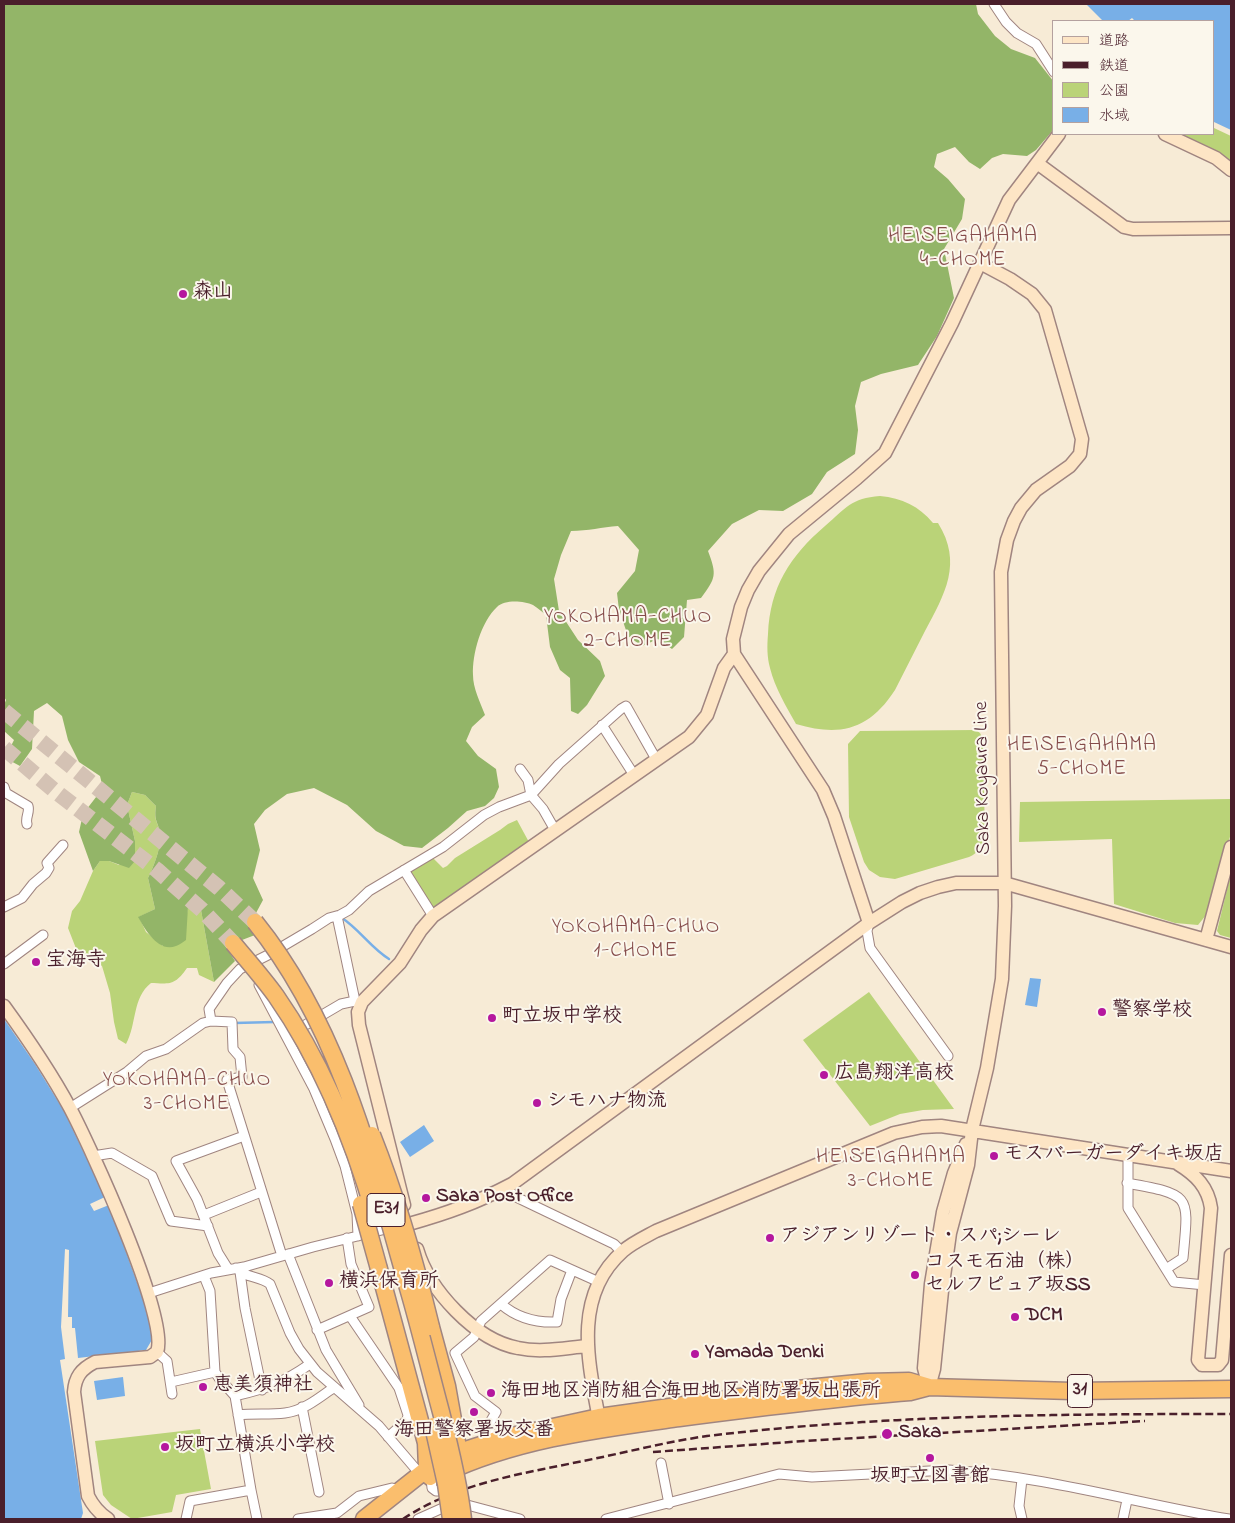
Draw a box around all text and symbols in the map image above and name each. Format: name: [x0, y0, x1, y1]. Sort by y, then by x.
legend: [1052, 20, 1215, 135]
text: 道路: [1099, 30, 1129, 52]
text: 鉄道: [1099, 55, 1129, 77]
text: 公園: [1099, 80, 1129, 102]
text: 水域: [1099, 105, 1129, 127]
district label: HEISEIGAHAMA 4-CHOME: [887, 225, 1039, 275]
place label: 森山: [193, 282, 233, 306]
marker: 森山: [177, 288, 189, 300]
district label: YOKOHAMA-CHUO 2-CHOME: [542, 606, 714, 656]
street label: Saka Koyaura Line: [971, 701, 997, 855]
district label: HEISEIGAHAMA 5-CHOME: [1006, 734, 1158, 784]
district label: YOKOHAMA-CHUO 1-CHOME: [550, 916, 722, 966]
place label: 宝海寺: [46, 950, 106, 974]
marker: 宝海寺: [30, 956, 42, 968]
place label: 警察学校: [1112, 1000, 1192, 1024]
place label: 町立坂中学校: [502, 1006, 622, 1030]
marker: 警察学校: [1096, 1006, 1108, 1018]
marker: 町立坂中学校: [486, 1012, 498, 1024]
place label: 広島翔洋高校: [834, 1063, 954, 1087]
district label: YOKOHAMA-CHUO 3-CHOME: [101, 1069, 273, 1119]
marker: 広島翔洋高校: [818, 1069, 830, 1081]
place label: シモハナ物流: [547, 1091, 667, 1115]
marker: シモハナ物流: [531, 1097, 543, 1109]
place label: モスバーガーダイキ坂店: [1004, 1144, 1224, 1168]
district label: HEISEIGAHAMA 3-CHOME: [815, 1146, 967, 1196]
marker: モスバーガーダイキ坂店: [988, 1150, 1000, 1162]
place label: Saka Post Office: [436, 1186, 573, 1210]
marker: Saka Post Office: [420, 1192, 432, 1204]
road number: E31: [367, 1194, 405, 1226]
place label: アジアンリゾート・スパ;シーレ: [780, 1226, 1061, 1250]
marker: アジアンリゾート・スパ;シーレ: [764, 1232, 776, 1244]
place label: コスモ石油（株） セルフピュア坂SS: [925, 1252, 1091, 1299]
marker: コスモ石油（株） セルフピュア坂SS: [909, 1269, 921, 1281]
place label: 横浜保育所: [339, 1271, 439, 1295]
marker: 横浜保育所: [323, 1277, 335, 1289]
place label: DCM: [1025, 1305, 1063, 1329]
marker: DCM: [1009, 1311, 1021, 1323]
place label: Yamada Denki: [705, 1342, 824, 1366]
marker: Yamada Denki: [689, 1348, 701, 1360]
road number: 31: [1068, 1374, 1092, 1408]
place label: 恵美須神社: [213, 1375, 313, 1399]
marker: 恵美須神社: [197, 1381, 209, 1393]
place label: 海田地区消防組合海田地区消防署坂出張所: [501, 1381, 881, 1405]
marker: 海田地区消防組合海田地区消防署坂出張所: [485, 1387, 497, 1399]
marker: 海田警察署坂交番: [468, 1406, 480, 1418]
place label: 海田警察署坂交番: [394, 1420, 554, 1444]
place label: Saka: [898, 1422, 941, 1446]
marker: Saka: [880, 1427, 894, 1441]
place label: 坂町立横浜小学校: [175, 1435, 335, 1459]
marker: 坂町立横浜小学校: [159, 1441, 171, 1453]
marker: 坂町立図書館: [924, 1452, 936, 1464]
place label: 坂町立図書館: [870, 1466, 990, 1490]

